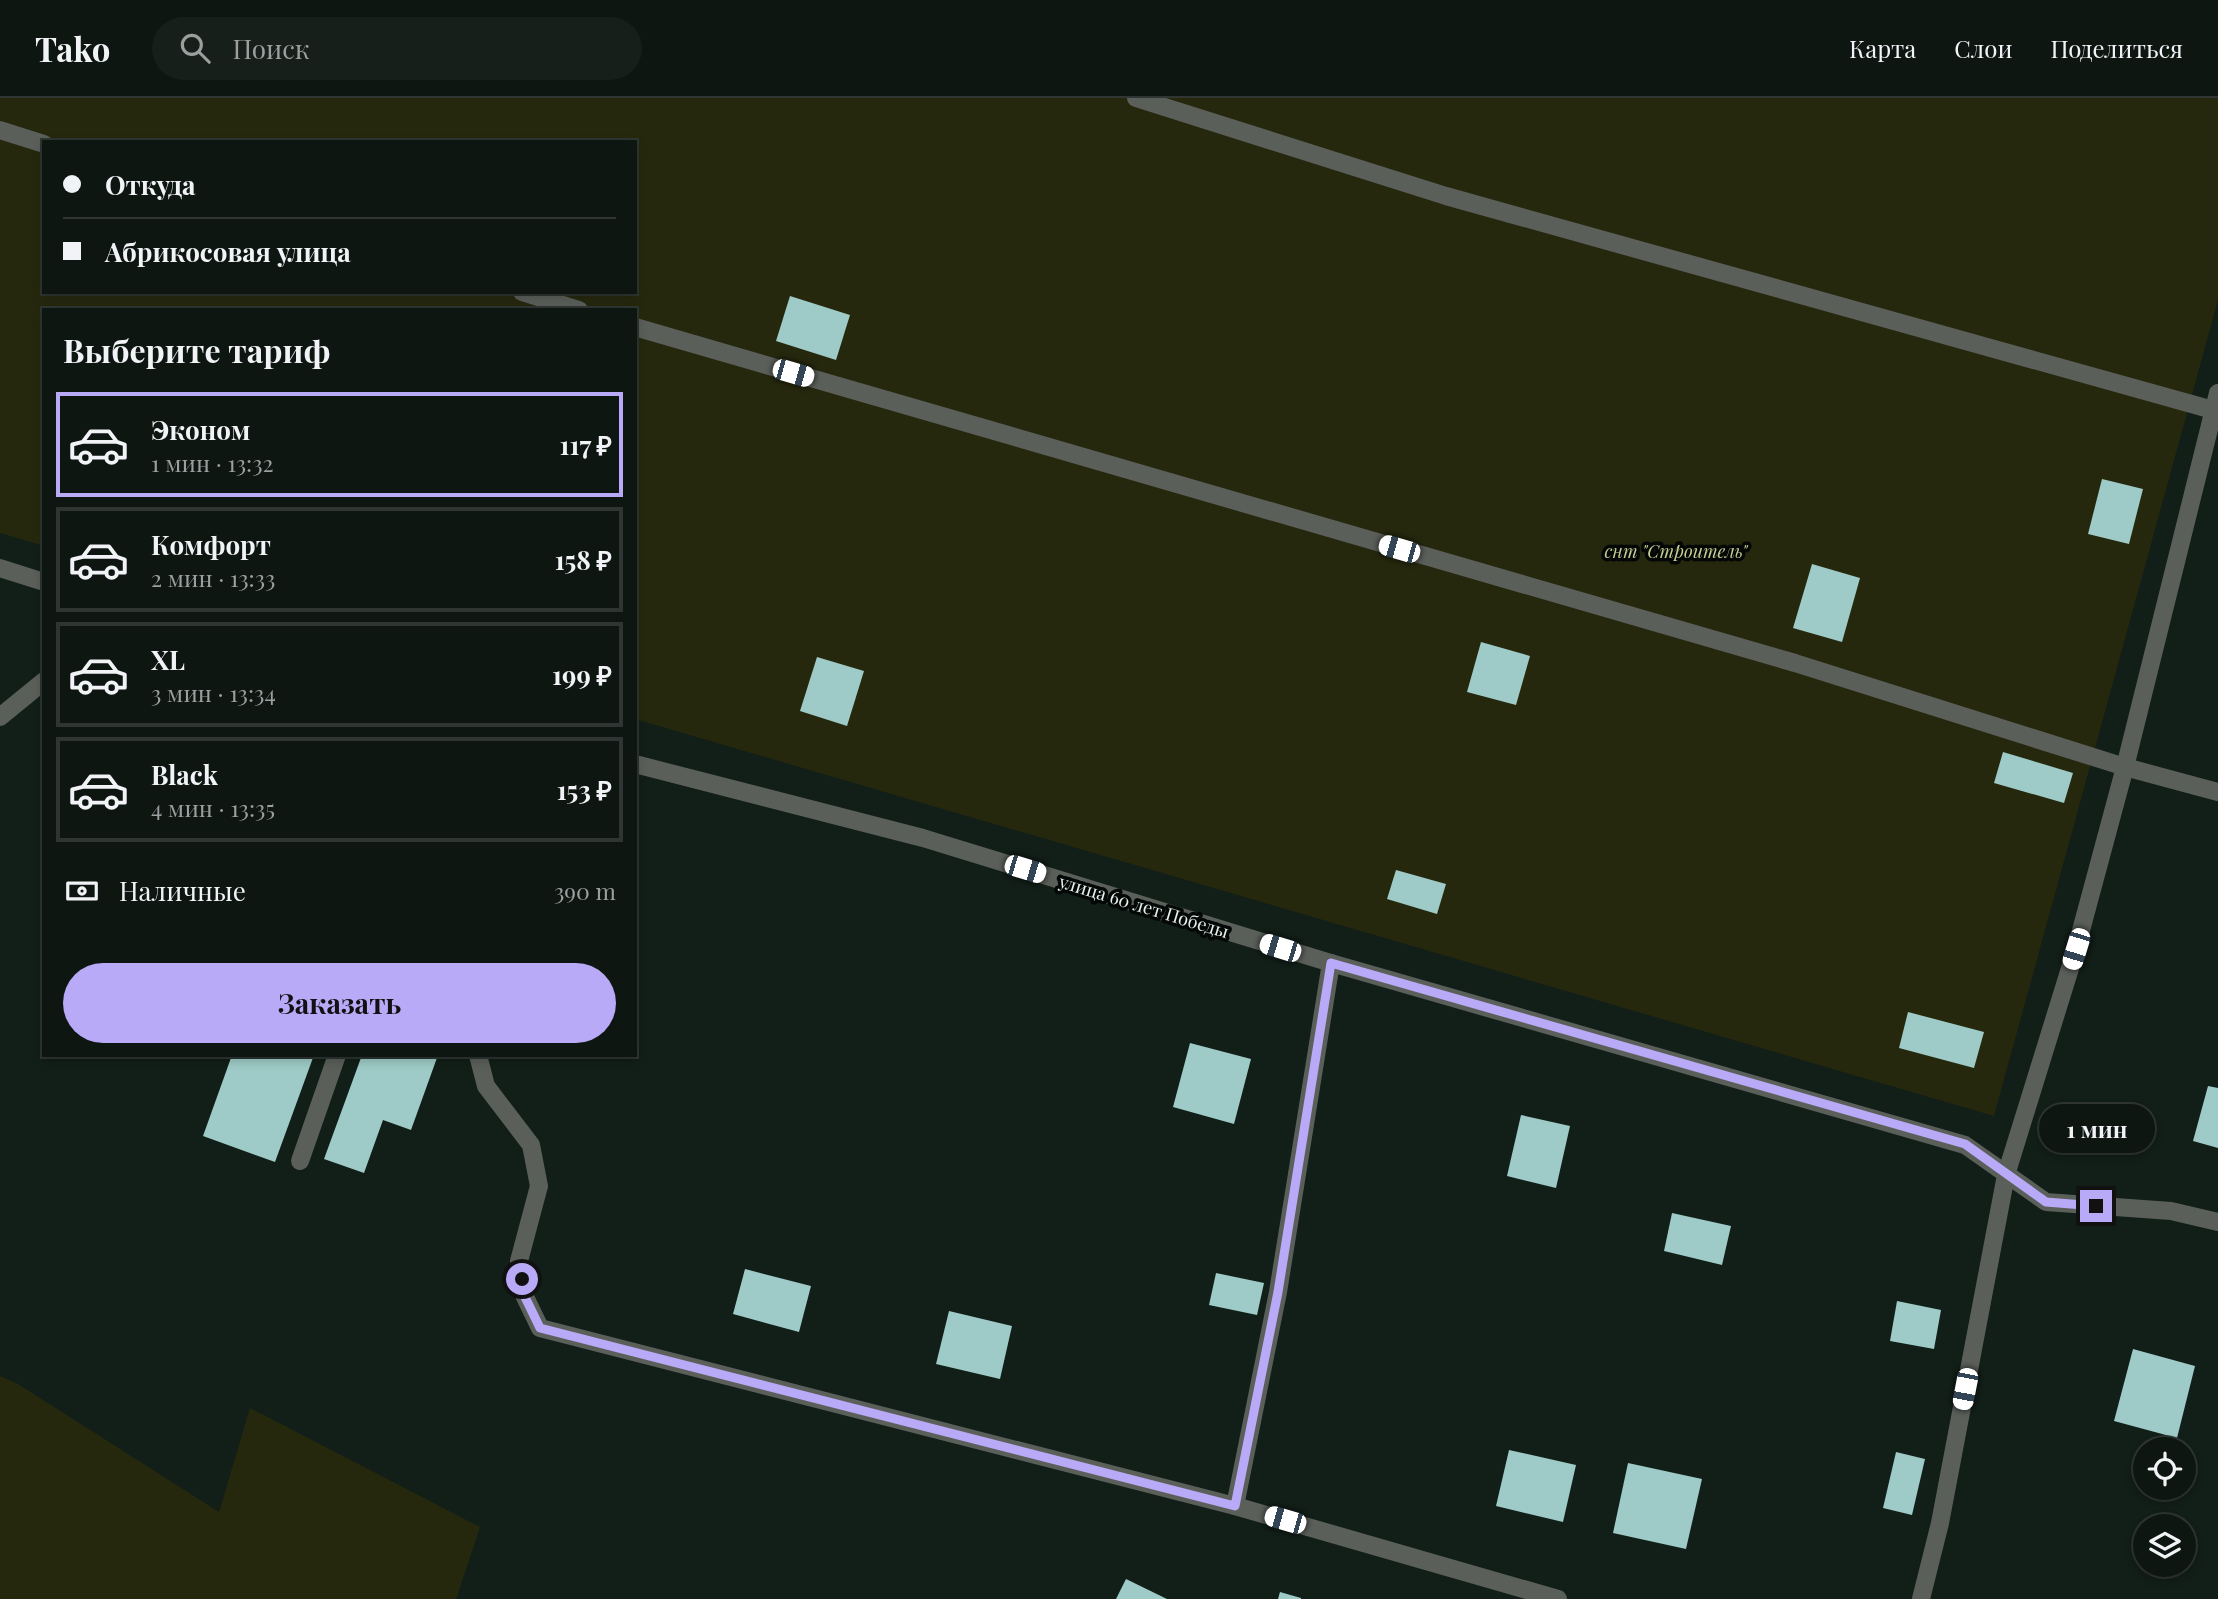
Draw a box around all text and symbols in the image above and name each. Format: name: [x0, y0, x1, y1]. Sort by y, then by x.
search box: [152, 17, 642, 80]
text: Tako: [35, 26, 110, 70]
icon: search: [176, 29, 214, 67]
text: Поиск: [232, 31, 310, 66]
text: Карта: [1849, 32, 1916, 64]
text: Слои: [1954, 32, 2013, 64]
text: Поделиться: [2051, 32, 2183, 64]
text: Откуда: [105, 167, 196, 202]
text: Абрикосовая улица: [105, 234, 351, 269]
text: Выберите тариф: [63, 328, 330, 371]
car: [770, 357, 817, 389]
text: Эконом: [151, 412, 250, 447]
icon: car: [67, 413, 130, 476]
text: 117 ₽: [560, 427, 612, 462]
text: 1 мин · 13:32: [151, 447, 274, 478]
text: Комфорт: [151, 527, 271, 562]
icon: car: [67, 528, 130, 591]
car: [1376, 533, 1423, 565]
park label: снт "Строитель": [1605, 539, 1749, 563]
text: 158 ₽: [555, 542, 612, 577]
text: 2 мин · 13:33: [151, 562, 275, 593]
text: XL: [151, 642, 185, 677]
icon: car: [67, 643, 130, 706]
text: 199 ₽: [552, 657, 612, 692]
text: 3 мин · 13:34: [151, 677, 276, 708]
text: Black: [151, 757, 218, 792]
icon: car: [67, 758, 130, 821]
text: 153 ₽: [557, 772, 612, 807]
text: 4 мин · 13:35: [151, 792, 275, 823]
car: [1002, 853, 1049, 885]
street label: улица 60 лет Победы: [1055, 868, 1232, 943]
icon: cash: [63, 872, 101, 910]
text: Наличные: [119, 873, 246, 908]
text: 390 m: [554, 875, 616, 906]
car: [2060, 926, 2093, 972]
car: [1257, 932, 1304, 964]
button: Заказать: [63, 963, 616, 1043]
callout: 1 мин: [2038, 1104, 2154, 1154]
text: 1 мин: [2067, 1113, 2127, 1144]
route end: [2080, 1190, 2112, 1222]
route start: [506, 1263, 538, 1295]
car: [1951, 1366, 1980, 1412]
map controls: [2133, 1437, 2196, 1577]
button: locate: [2133, 1437, 2196, 1500]
car: [1262, 1504, 1309, 1536]
button: layers: [2133, 1514, 2196, 1577]

